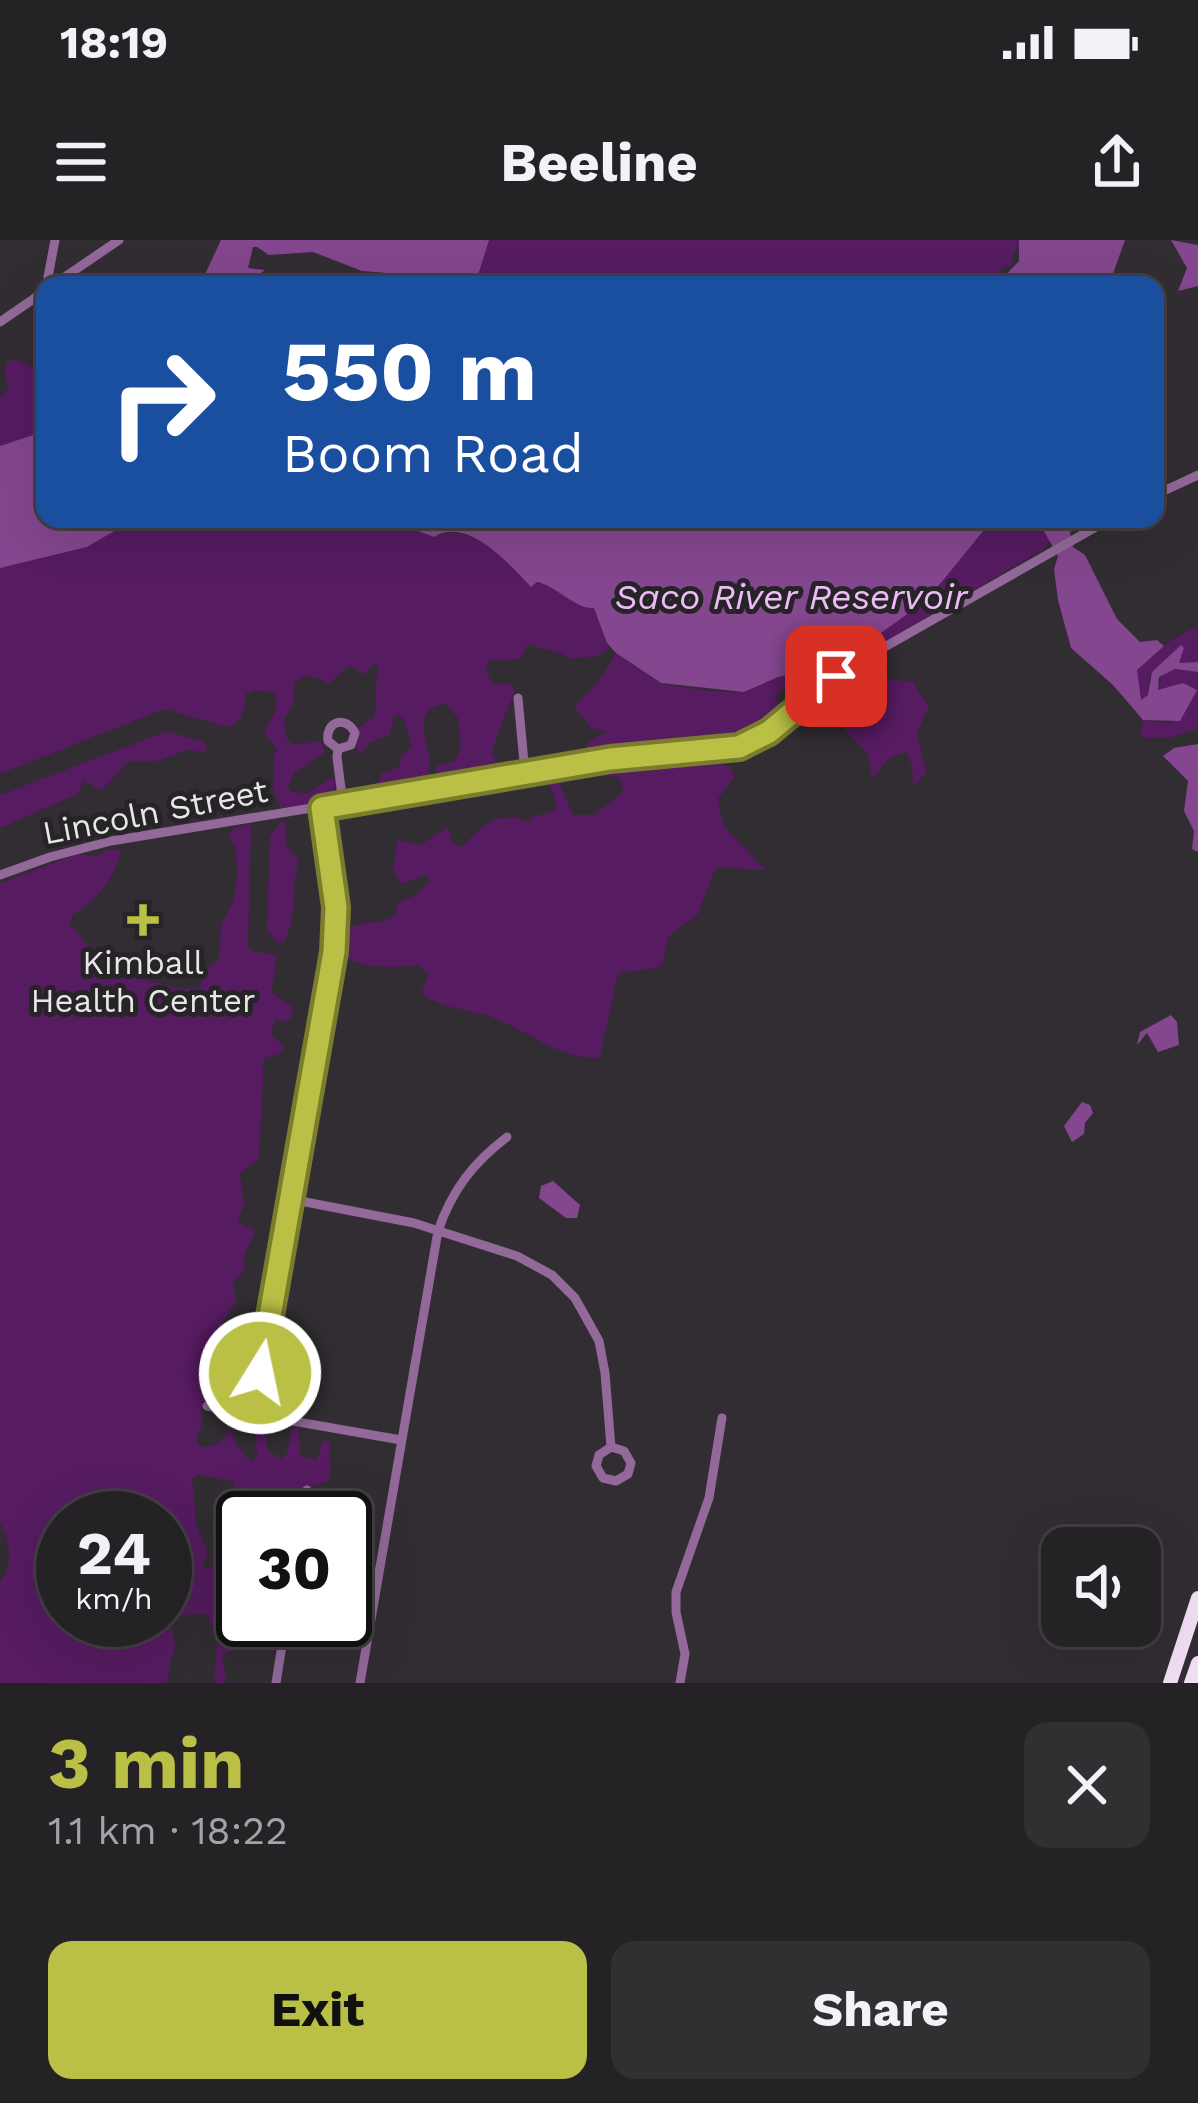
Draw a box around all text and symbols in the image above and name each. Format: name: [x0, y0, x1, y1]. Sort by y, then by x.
text: 18:19: [60, 16, 168, 69]
icon: menu: [48, 129, 114, 195]
icon: share: [1084, 129, 1150, 195]
text: Beeline: [500, 131, 698, 194]
text: 550 m: [282, 322, 537, 420]
icon: right: [84, 324, 240, 480]
text: Boom Road: [282, 422, 584, 485]
water label: Saco River Reservoir: [615, 576, 969, 618]
pin: [785, 625, 887, 727]
icon: arrive: [803, 643, 869, 709]
street label: Lincoln Street: [39, 771, 271, 852]
marker: Kimball Health Center: [127, 904, 159, 936]
place label: Kimball Health Center: [31, 943, 255, 1020]
position arrow: [197, 1310, 323, 1436]
speed limit sign: 30: [216, 1491, 372, 1647]
text: 24: [77, 1518, 151, 1589]
map controls: [1041, 1527, 1161, 1647]
button: sound: [1041, 1527, 1161, 1647]
text: km/h: [75, 1581, 153, 1616]
text: 3 min: [48, 1721, 245, 1805]
button: close: [1024, 1722, 1150, 1848]
text: 1.1 km · 18:22: [48, 1808, 288, 1853]
button: Exit: [48, 1941, 587, 2079]
button: Share: [611, 1941, 1150, 2079]

